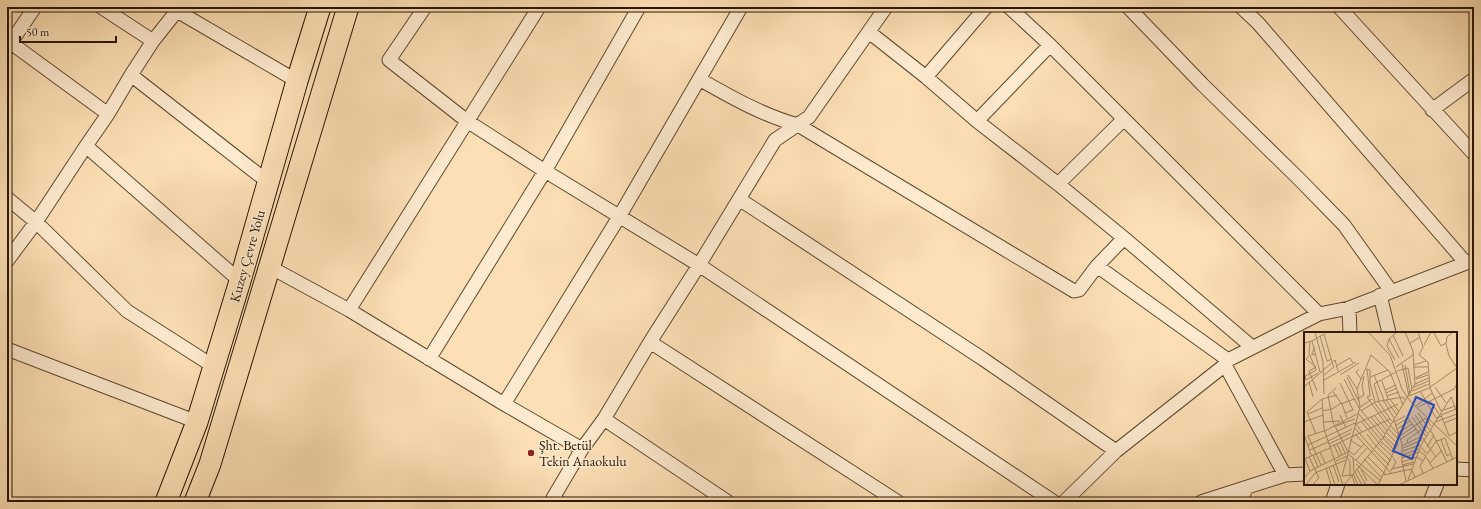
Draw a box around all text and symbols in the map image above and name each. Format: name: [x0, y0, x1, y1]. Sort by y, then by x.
scale bar: [20, 18, 116, 44]
text: 50 m: [26, 24, 50, 40]
street label: Kuzey Çevre Yolu: [225, 207, 269, 304]
inset map: [1304, 332, 1457, 485]
place label: Şht. Betül Tekin Anaokulu: [539, 436, 627, 470]
marker: Şht. Betül Tekin Anaokulu: [526, 448, 536, 458]

